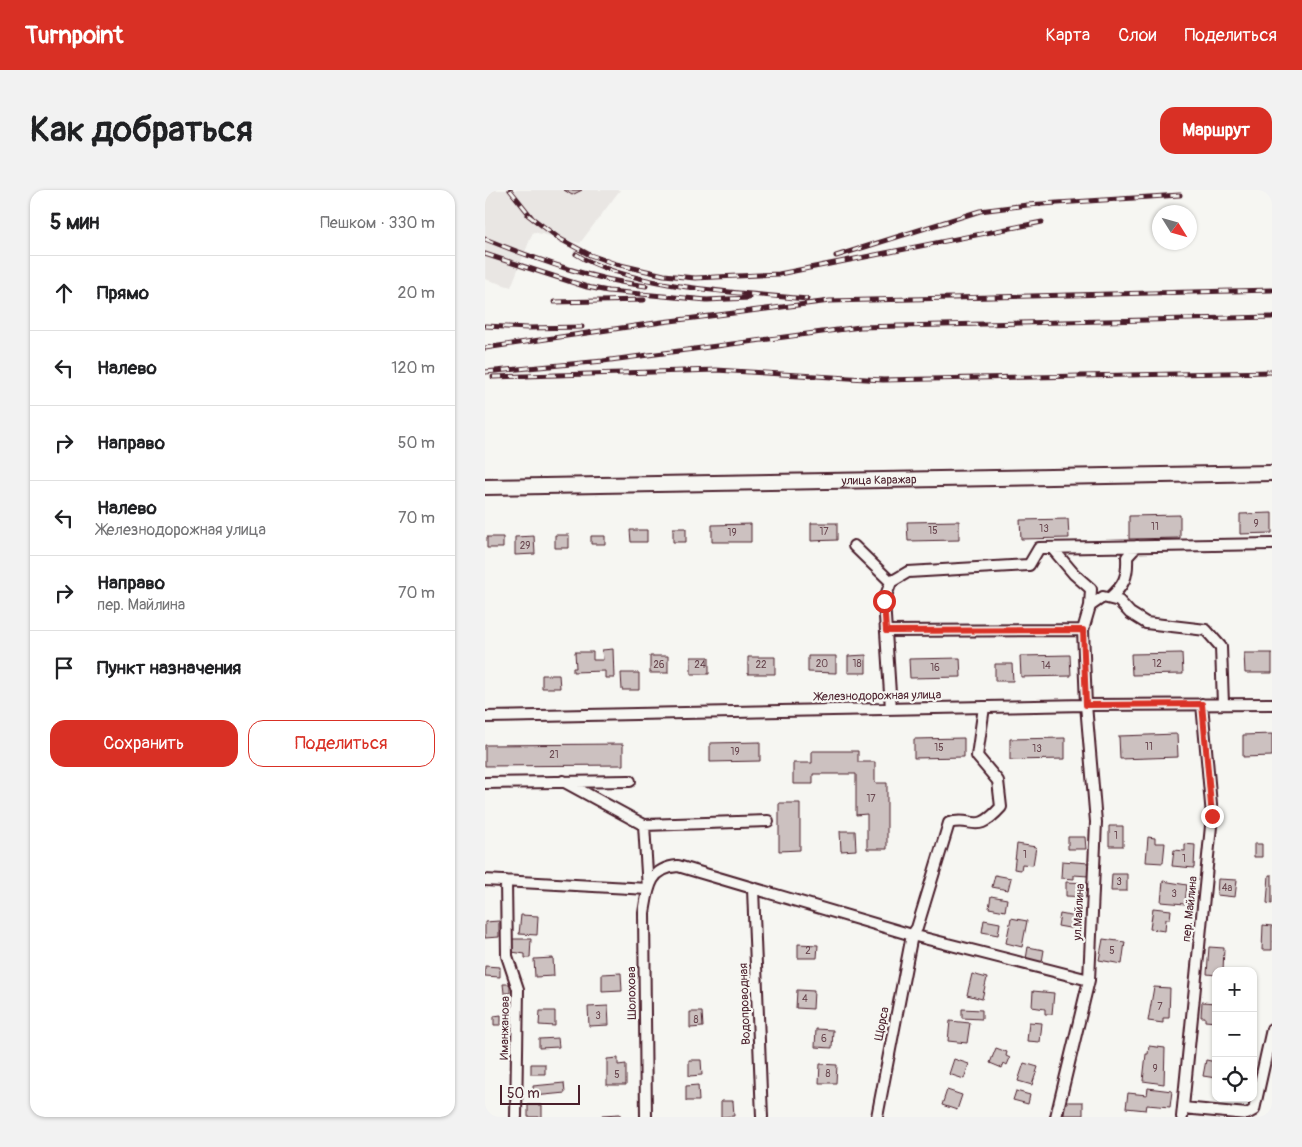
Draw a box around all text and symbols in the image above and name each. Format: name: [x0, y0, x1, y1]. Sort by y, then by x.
text: Turnpoint: [25, 21, 123, 50]
text: Карта: [1046, 24, 1090, 47]
text: Слои: [1118, 24, 1156, 47]
text: Поделиться: [1184, 24, 1277, 47]
button: Маршрут: [1160, 107, 1272, 154]
text: Как добраться: [30, 108, 253, 152]
north arrow: [1152, 205, 1197, 250]
text: 5 мин: [50, 209, 100, 236]
text: Пешком · 330 m: [320, 213, 435, 233]
icon: ahead: [50, 279, 78, 307]
text: Прямо: [97, 281, 149, 305]
text: 20 m: [397, 283, 435, 303]
icon: left: [50, 354, 78, 382]
text: Налево: [97, 356, 157, 380]
text: 120 m: [391, 358, 435, 378]
icon: right: [50, 429, 78, 457]
text: Направо: [97, 431, 165, 455]
text: 50 m: [398, 433, 435, 453]
street label: улица Каражар: [840, 472, 917, 488]
text: Налево: [97, 496, 157, 520]
icon: left: [50, 504, 78, 532]
text: 70 m: [398, 508, 435, 528]
house number: 9: [1253, 518, 1259, 530]
text: Железнодорожная улица: [97, 520, 266, 540]
house number: 11: [1151, 521, 1159, 533]
house number: 13: [1039, 523, 1049, 535]
house number: 15: [928, 525, 938, 537]
house number: 17: [819, 526, 829, 538]
house number: 19: [727, 527, 737, 539]
house number: 29: [520, 540, 530, 552]
text: Направо: [97, 571, 165, 595]
icon: right: [50, 579, 78, 607]
text: 70 m: [398, 583, 435, 603]
route start: [873, 590, 896, 613]
text: пер. Майлина: [97, 595, 185, 615]
icon: arrive: [50, 654, 78, 682]
text: Пункт назначения: [97, 656, 241, 680]
house number: 20: [816, 658, 828, 670]
house number: 18: [853, 658, 861, 670]
house number: 12: [1152, 658, 1162, 670]
house number: 26: [653, 659, 665, 671]
house number: 24: [694, 659, 706, 671]
house number: 22: [755, 659, 767, 671]
house number: 14: [1041, 660, 1051, 672]
house number: 16: [930, 662, 940, 674]
street label: Железнодорожная улица: [813, 687, 942, 705]
button: Сохранить: [50, 720, 238, 767]
button: Поделиться: [248, 720, 435, 767]
house number: 11: [1145, 741, 1153, 753]
house number: 15: [934, 742, 944, 754]
house number: 13: [1032, 743, 1042, 755]
house number: 19: [730, 746, 740, 758]
house number: 21: [549, 749, 559, 761]
house number: 17: [866, 793, 876, 805]
route end: [1201, 805, 1224, 828]
house number: 1: [1114, 830, 1118, 842]
house number: 1: [1023, 849, 1027, 861]
house number: 1: [1182, 853, 1186, 865]
street label: пер. Майлина: [1179, 875, 1201, 943]
house number: 3: [1116, 876, 1122, 888]
house number: 4а: [1222, 882, 1233, 894]
street label: ул.Майлина: [1070, 883, 1088, 942]
house number: 3: [1171, 888, 1177, 900]
house number: 2: [805, 945, 811, 957]
house number: 5: [1109, 945, 1115, 957]
street label: Водопроводная: [736, 962, 754, 1045]
street label: Шолохова: [624, 966, 640, 1020]
map controls: [1212, 967, 1257, 1102]
button: +: [1212, 967, 1257, 1012]
house number: 4: [802, 993, 808, 1005]
street label: Иманжанова: [497, 996, 513, 1060]
house number: 7: [1157, 1001, 1163, 1013]
street label: Щорса: [871, 1005, 893, 1042]
house number: 3: [595, 1010, 601, 1022]
button: −: [1212, 1012, 1257, 1057]
house number: 8: [693, 1014, 699, 1026]
house number: 6: [821, 1033, 827, 1045]
button: locate: [1212, 1057, 1257, 1102]
house number: 9: [1152, 1063, 1158, 1075]
house number: 8: [825, 1068, 831, 1080]
house number: 5: [614, 1069, 620, 1081]
scale bar: [500, 1082, 580, 1105]
text: 50 m: [507, 1085, 540, 1102]

